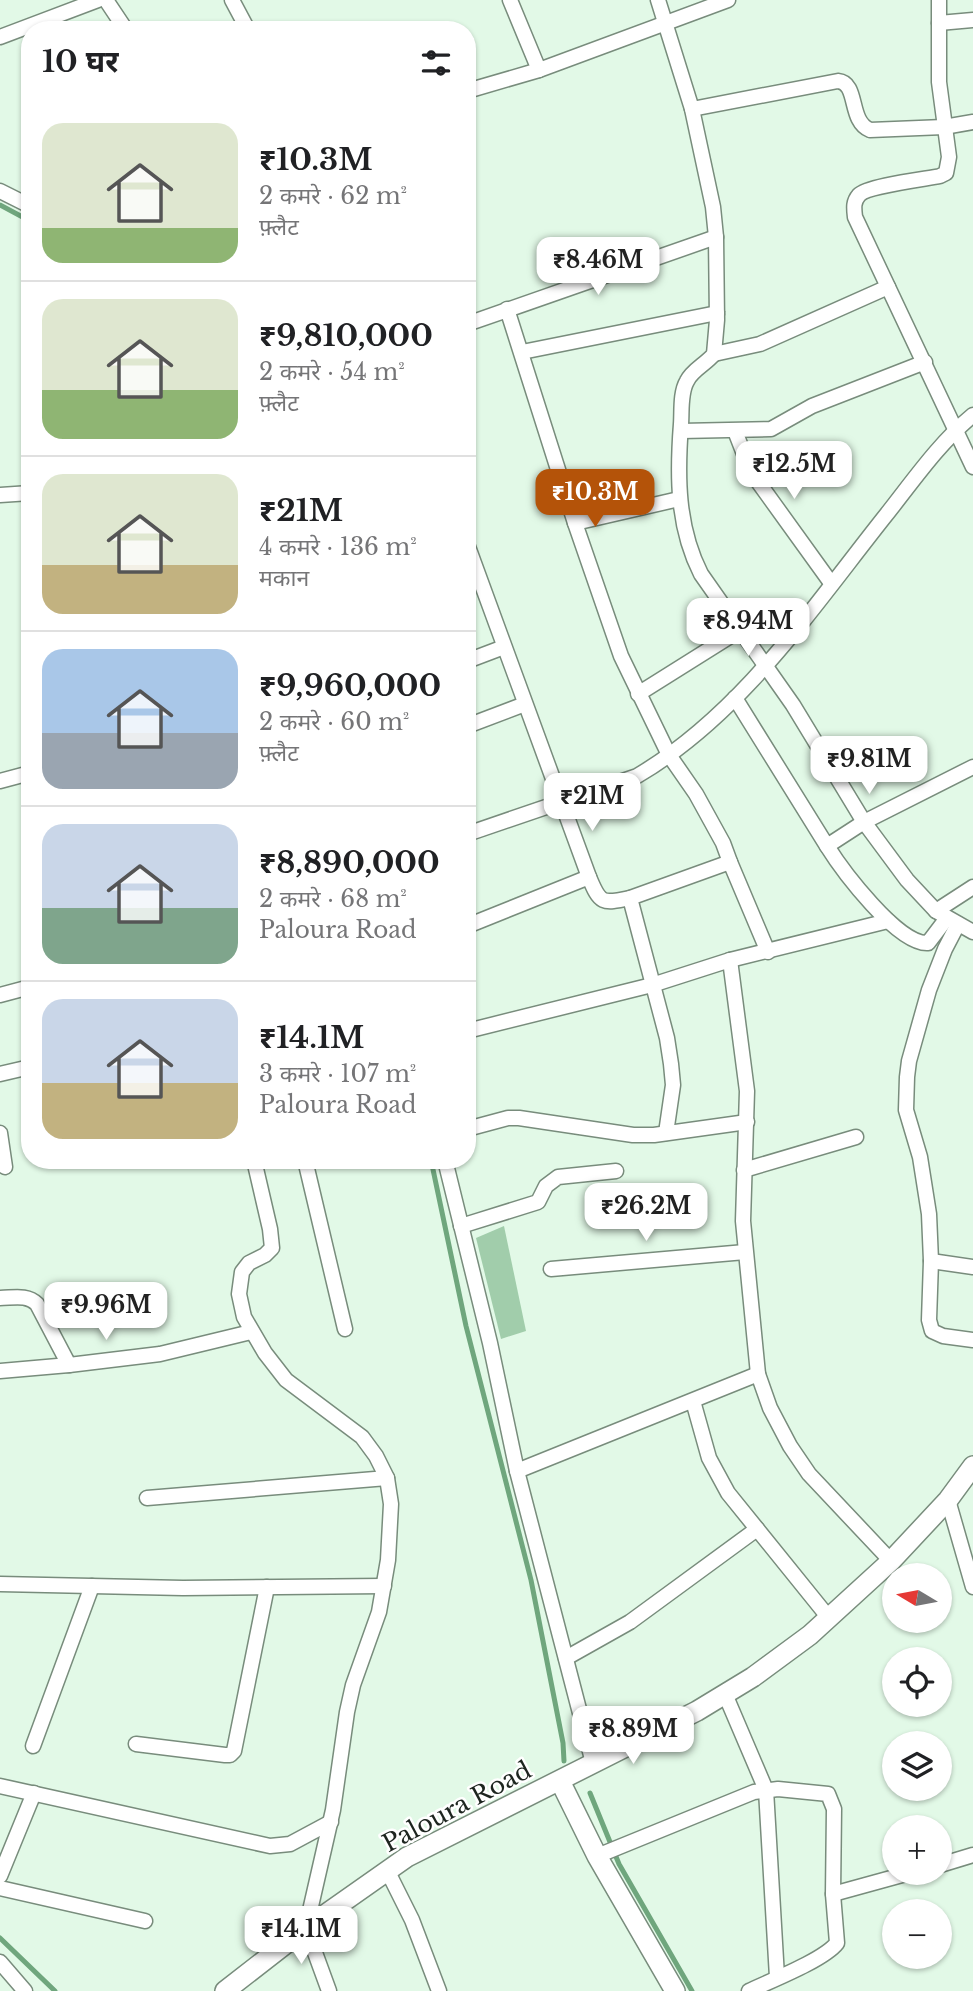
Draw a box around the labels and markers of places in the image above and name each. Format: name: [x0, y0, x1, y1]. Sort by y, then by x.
pin: ₹8.46M: [541, 238, 655, 297]
pin: ₹12.5M: [737, 442, 851, 501]
pin: ₹10.3M: [538, 470, 652, 529]
pin: ₹8.94M: [691, 598, 805, 658]
pin: ₹9.81M: [812, 736, 926, 796]
pin: ₹21M: [551, 774, 633, 833]
pin: ₹26.2M: [589, 1184, 703, 1243]
pin: ₹9.96M: [49, 1282, 163, 1342]
pin: ₹8.89M: [576, 1706, 690, 1766]
pin: ₹14.1M: [244, 1906, 358, 1966]

